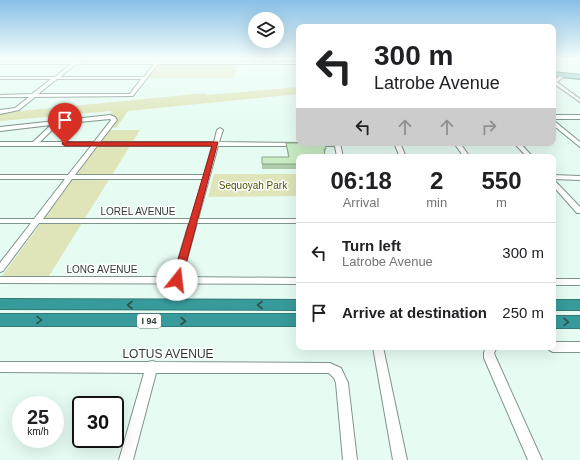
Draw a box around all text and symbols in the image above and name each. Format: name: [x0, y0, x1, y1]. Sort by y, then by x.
map controls: [248, 12, 284, 48]
button: layers: [248, 12, 284, 48]
icon: left: [308, 40, 360, 92]
text: 300 m: [374, 40, 453, 71]
text: Latrobe Avenue: [374, 73, 500, 93]
pin: [48, 103, 82, 144]
icon: arrive: [54, 109, 76, 131]
icon: left: [352, 116, 374, 138]
icon: ahead: [394, 116, 416, 138]
icon: ahead: [436, 116, 458, 138]
icon: right: [478, 116, 500, 138]
text: 06:18: [330, 167, 392, 194]
text: 2: [430, 167, 443, 194]
text: 550: [482, 167, 522, 194]
park label: Sequoyah Park: [219, 180, 288, 191]
text: Arrival: [343, 195, 380, 210]
text: min: [426, 195, 447, 210]
text: m: [496, 195, 507, 210]
street label: LOREL AVENUE: [100, 206, 176, 217]
text: Turn left: [342, 237, 401, 254]
icon: left: [308, 242, 330, 264]
text: 300 m: [502, 244, 544, 261]
text: Latrobe Avenue: [342, 254, 433, 269]
position arrow: [156, 259, 198, 301]
street label: LONG AVENUE: [67, 264, 138, 275]
one-way arrow: [127, 301, 133, 309]
one-way arrow: [257, 301, 263, 309]
icon: arrive: [308, 302, 330, 324]
text: Arrive at destination: [342, 304, 487, 321]
text: 250 m: [502, 304, 544, 321]
road number: I 94: [137, 314, 161, 328]
one-way arrow: [36, 316, 42, 324]
one-way arrow: [180, 317, 186, 325]
one-way arrow: [564, 318, 570, 326]
street label: LOTUS AVENUE: [122, 347, 214, 361]
speed limit sign: 30: [72, 396, 124, 448]
text: 25: [27, 406, 49, 428]
text: km/h: [27, 426, 49, 437]

